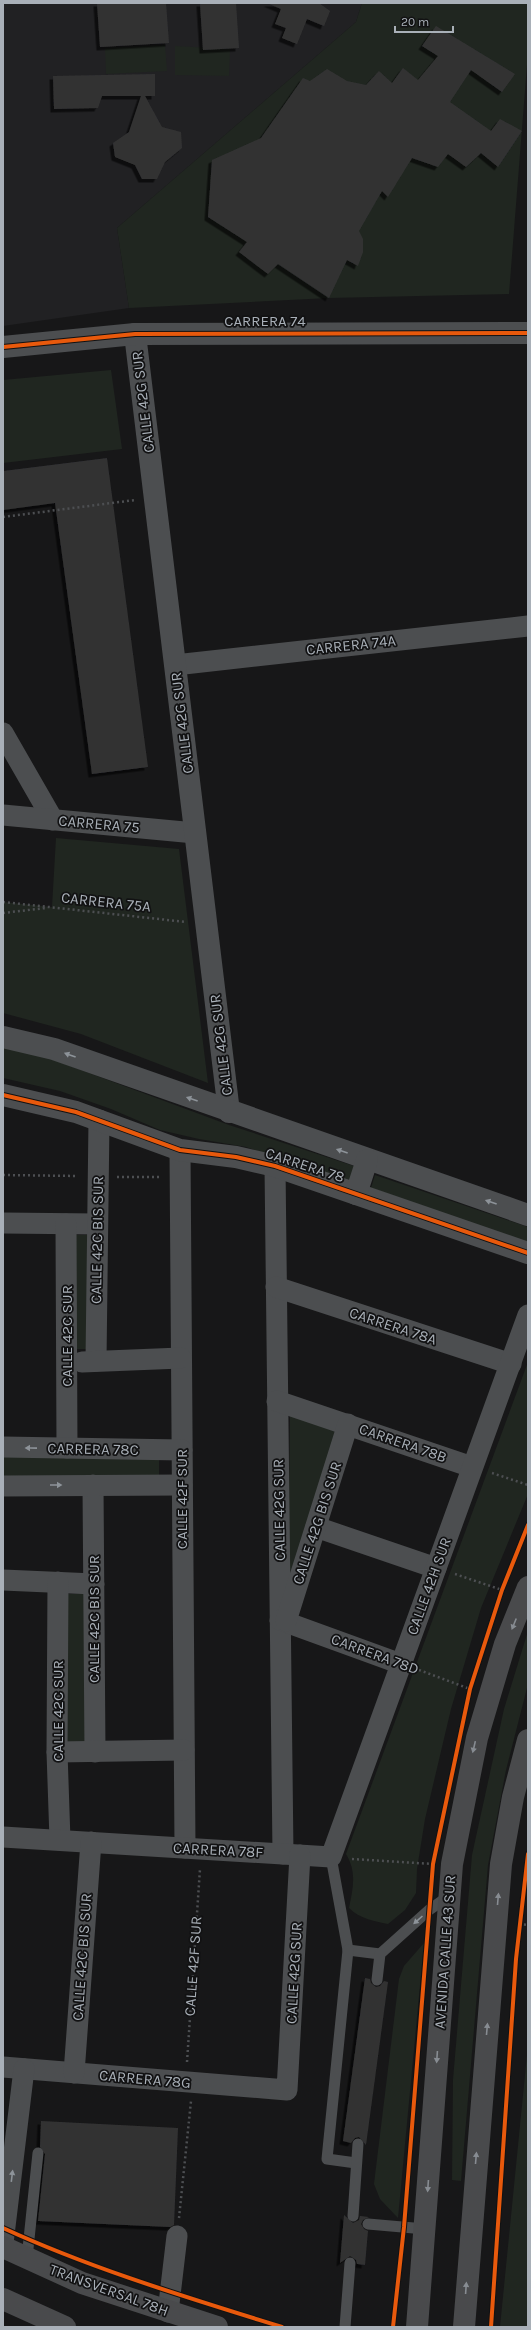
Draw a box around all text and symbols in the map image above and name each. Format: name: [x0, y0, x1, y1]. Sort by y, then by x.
scale bar: [395, 8, 453, 34]
text: 20 m: [401, 15, 429, 29]
street label: CARRERA 74: [224, 312, 306, 330]
street label: CALLE 42G SUR: [128, 350, 158, 454]
street label: CARRERA 74A: [305, 631, 397, 659]
street label: CALLE 42G SUR: [167, 671, 197, 775]
street label: CARRERA 75: [58, 811, 140, 837]
street label: CARRERA 75A: [60, 888, 152, 916]
street label: CALLE 42G SUR: [206, 993, 236, 1097]
one-way arrow: [64, 1052, 76, 1058]
one-way arrow: [186, 1096, 198, 1102]
street label: CARRERA 78: [263, 1144, 347, 1186]
one-way arrow: [335, 1148, 347, 1154]
street label: CALLE 42C BIS SUR: [87, 1176, 107, 1304]
one-way arrow: [485, 1199, 497, 1205]
street label: CALLE 42C SUR: [58, 1285, 76, 1387]
street label: CARRERA 78A: [347, 1303, 439, 1349]
street label: CARRERA 78B: [357, 1420, 449, 1466]
street label: CARRERA 78C: [47, 1439, 139, 1459]
one-way arrow: [25, 1444, 37, 1451]
street label: CALLE 42F SUR: [173, 1449, 191, 1549]
street label: CALLE 42G SUR: [269, 1459, 289, 1561]
street label: CALLE 42G BIS SUR: [289, 1459, 345, 1587]
one-way arrow: [50, 1482, 63, 1488]
street label: CALLE 42H SUR: [403, 1535, 455, 1637]
street label: CALLE 42C BIS SUR: [85, 1555, 103, 1683]
one-way arrow: [510, 1618, 516, 1630]
street label: CARRERA 78D: [329, 1630, 421, 1678]
street label: CALLE 42C SUR: [49, 1660, 67, 1762]
one-way arrow: [471, 1741, 477, 1754]
street label: CARRERA 78F: [173, 1839, 264, 1861]
street label: AVENIDA CALLE 43 SUR: [431, 1874, 459, 2030]
street label: CALLE 42C BIS SUR: [69, 1893, 95, 2021]
one-way arrow: [495, 1893, 501, 1905]
street label: CALLE 42F SUR: [181, 1915, 205, 2017]
one-way arrow: [413, 1915, 423, 1925]
street label: CALLE 42G SUR: [282, 1922, 306, 2024]
one-way arrow: [484, 2023, 490, 2035]
one-way arrow: [434, 2051, 441, 2063]
street label: CARRERA 78G: [98, 2066, 192, 2092]
one-way arrow: [472, 2152, 479, 2164]
one-way arrow: [8, 2170, 15, 2182]
one-way arrow: [424, 2180, 431, 2192]
street label: TRANSVERSAL 78H: [47, 2260, 171, 2320]
one-way arrow: [463, 2282, 470, 2294]

